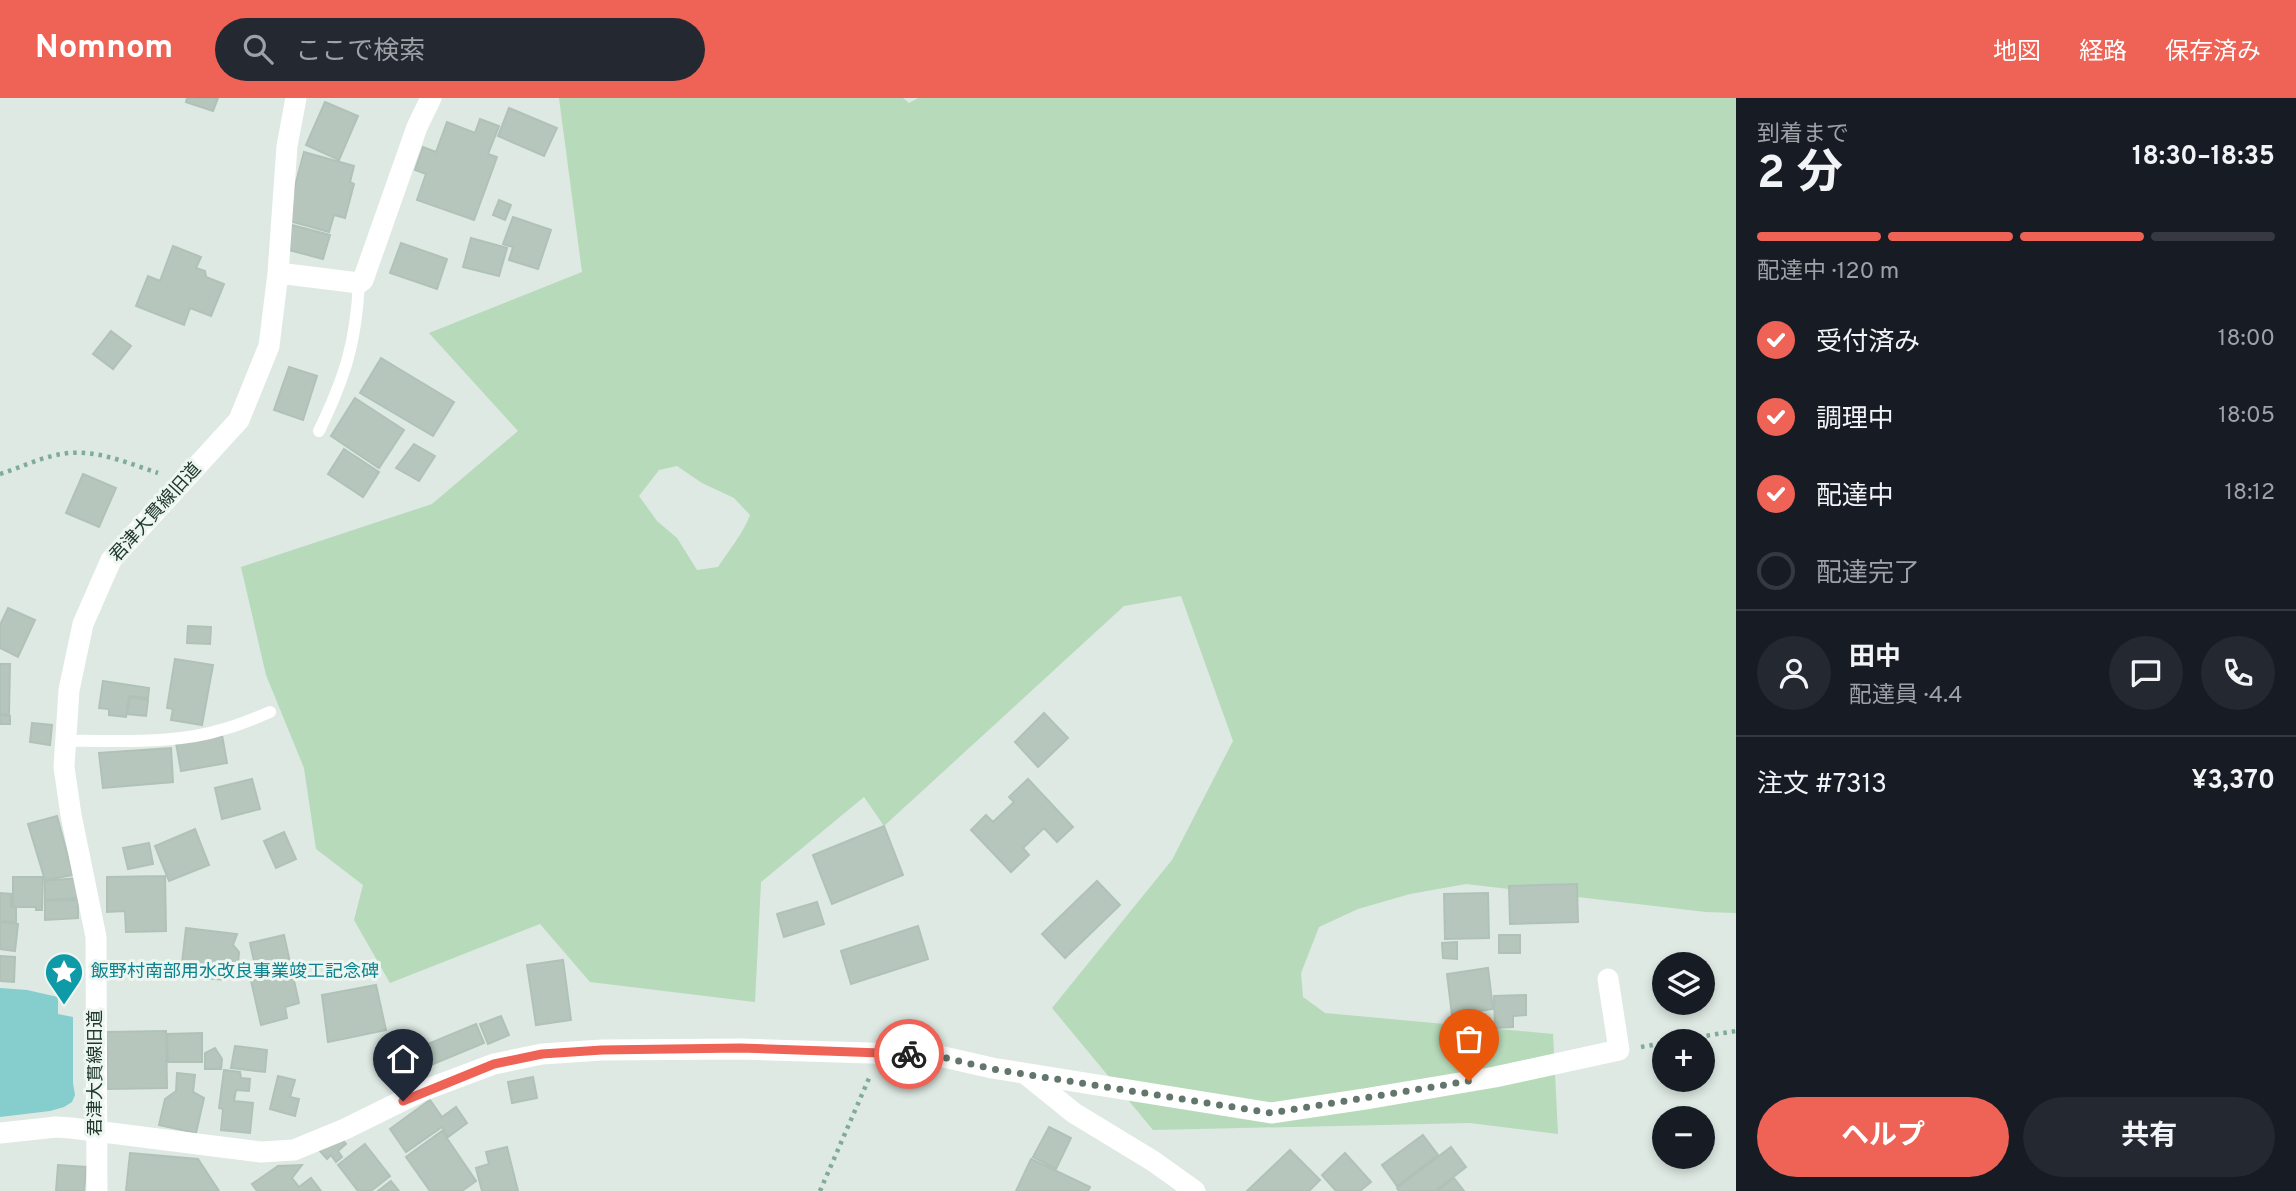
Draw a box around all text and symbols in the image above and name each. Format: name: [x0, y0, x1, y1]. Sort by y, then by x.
search box: [215, 18, 705, 81]
text: Nomnom: [35, 28, 173, 70]
icon: search: [239, 30, 277, 68]
text: ここで検索: [295, 36, 425, 69]
text: 地図: [1993, 38, 2041, 68]
text: 経路: [2079, 38, 2127, 68]
text: 保存済み: [2165, 38, 2261, 68]
text: 到着まで: [1757, 121, 1849, 150]
text: 18:30–18:35: [2132, 141, 2275, 174]
text: 2 分: [1757, 146, 1843, 205]
text: 配達中 · 120 m: [1757, 258, 1899, 287]
icon: check: [1757, 321, 1795, 359]
text: 18:00: [2218, 325, 2275, 354]
text: 受付済み: [1816, 327, 1920, 360]
icon: check: [1757, 398, 1795, 436]
text: 18:05: [2218, 402, 2275, 431]
text: 調理中: [1816, 404, 1894, 437]
street label: 君津大貫線旧道: [105, 458, 207, 568]
icon: check: [1757, 475, 1795, 513]
text: 18:12: [2225, 479, 2275, 508]
text: 配達中: [1816, 481, 1894, 514]
text: 配達完了: [1816, 558, 1920, 591]
button: person: [1757, 636, 1831, 710]
button: chat: [2109, 636, 2183, 710]
button: phone: [2201, 636, 2275, 710]
text: 田中: [1849, 642, 1901, 675]
text: 配達員 · 4.4: [1849, 682, 1963, 711]
text: ¥3,370: [2192, 765, 2275, 798]
text: 注文 #7313: [1757, 769, 1887, 802]
place icon: 飯野村南部用水改良事業竣工記念碑: [43, 951, 85, 1006]
map controls: [1652, 952, 1715, 1169]
button: layers: [1652, 952, 1715, 1015]
place label: 飯野村南部用水改良事業竣工記念碑: [91, 961, 379, 984]
pin: [1439, 1009, 1499, 1081]
street label: 君津大貫線旧道: [85, 1010, 108, 1136]
courier: [874, 1019, 944, 1089]
icon: bag: [1450, 1020, 1488, 1058]
pin: [373, 1029, 433, 1101]
button: +: [1652, 1029, 1715, 1092]
icon: bike: [890, 1035, 928, 1073]
icon: home: [384, 1040, 422, 1078]
button: ヘルプ: [1757, 1097, 2009, 1177]
button: 共有: [2023, 1097, 2275, 1177]
button: −: [1652, 1106, 1715, 1169]

